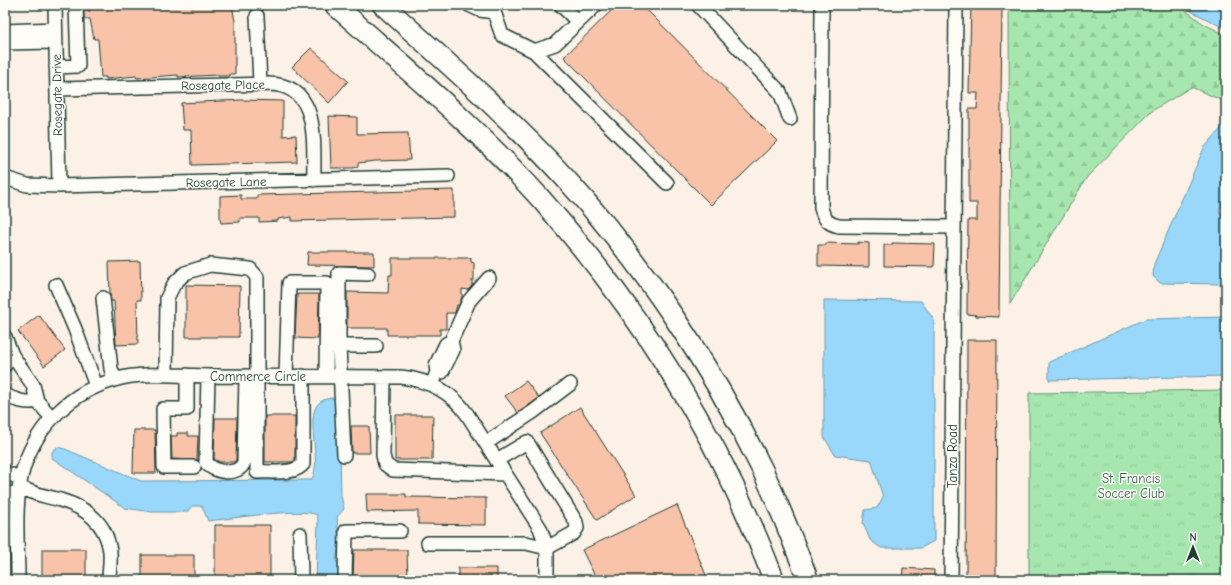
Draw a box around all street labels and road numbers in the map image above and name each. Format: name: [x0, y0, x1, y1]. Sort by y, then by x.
street label: Rosegate Drive: [49, 53, 65, 136]
street label: Rosegate Place: [181, 77, 265, 93]
street label: Rosegate Lane: [186, 174, 267, 190]
street label: Commerce Circle: [210, 369, 307, 384]
street label: Tanza Road: [945, 424, 960, 488]

